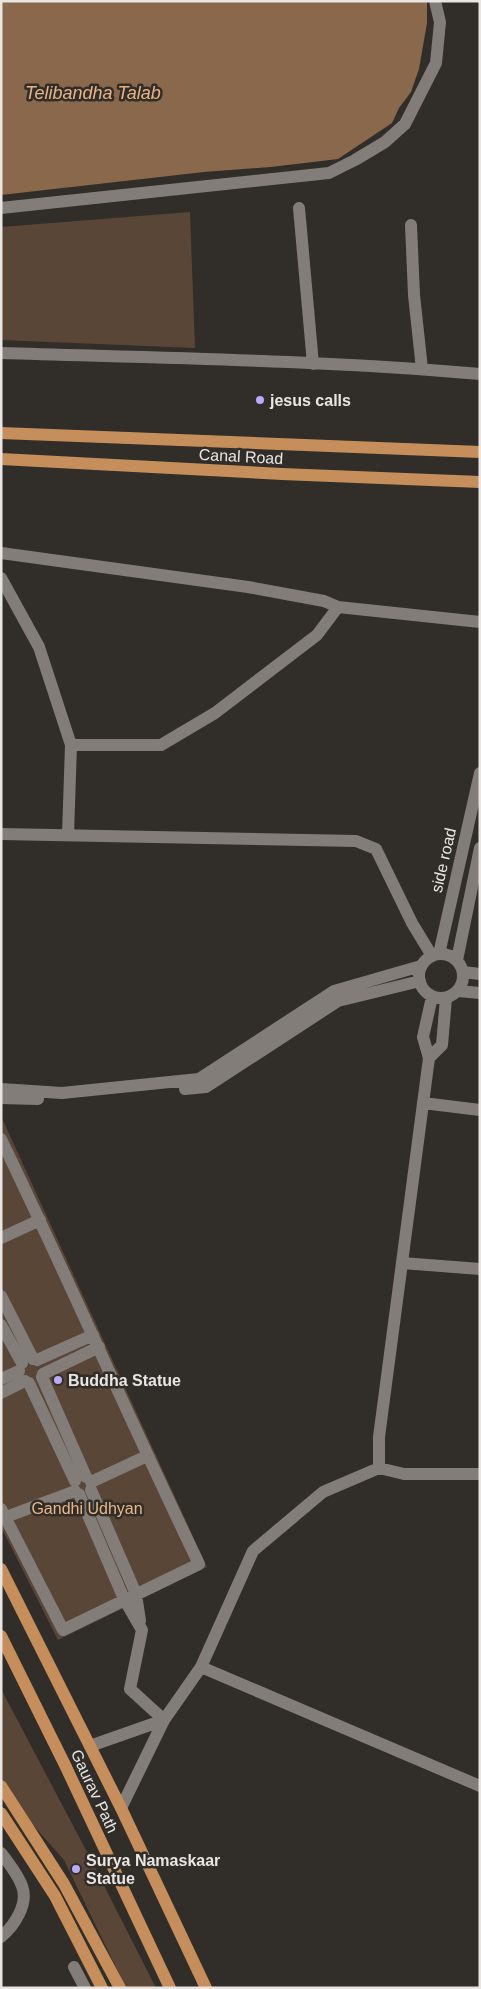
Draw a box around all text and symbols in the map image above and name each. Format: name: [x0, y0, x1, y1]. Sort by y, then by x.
water label: Telibandha Talab: [25, 83, 161, 103]
place label: jesus calls: [269, 392, 351, 409]
marker: jesus calls: [254, 394, 266, 406]
street label: Canal Road: [198, 446, 284, 467]
street label: side road: [428, 826, 459, 894]
place label: Buddha Statue: [68, 1372, 181, 1389]
marker: Buddha Statue: [52, 1374, 64, 1386]
park label: Gandhi Udhyan: [31, 1500, 143, 1517]
street label: Gaurav Path: [68, 1747, 121, 1836]
place label: Surya Namaskaar Statue: [86, 1852, 220, 1887]
marker: Surya Namaskaar Statue: [70, 1863, 82, 1875]

